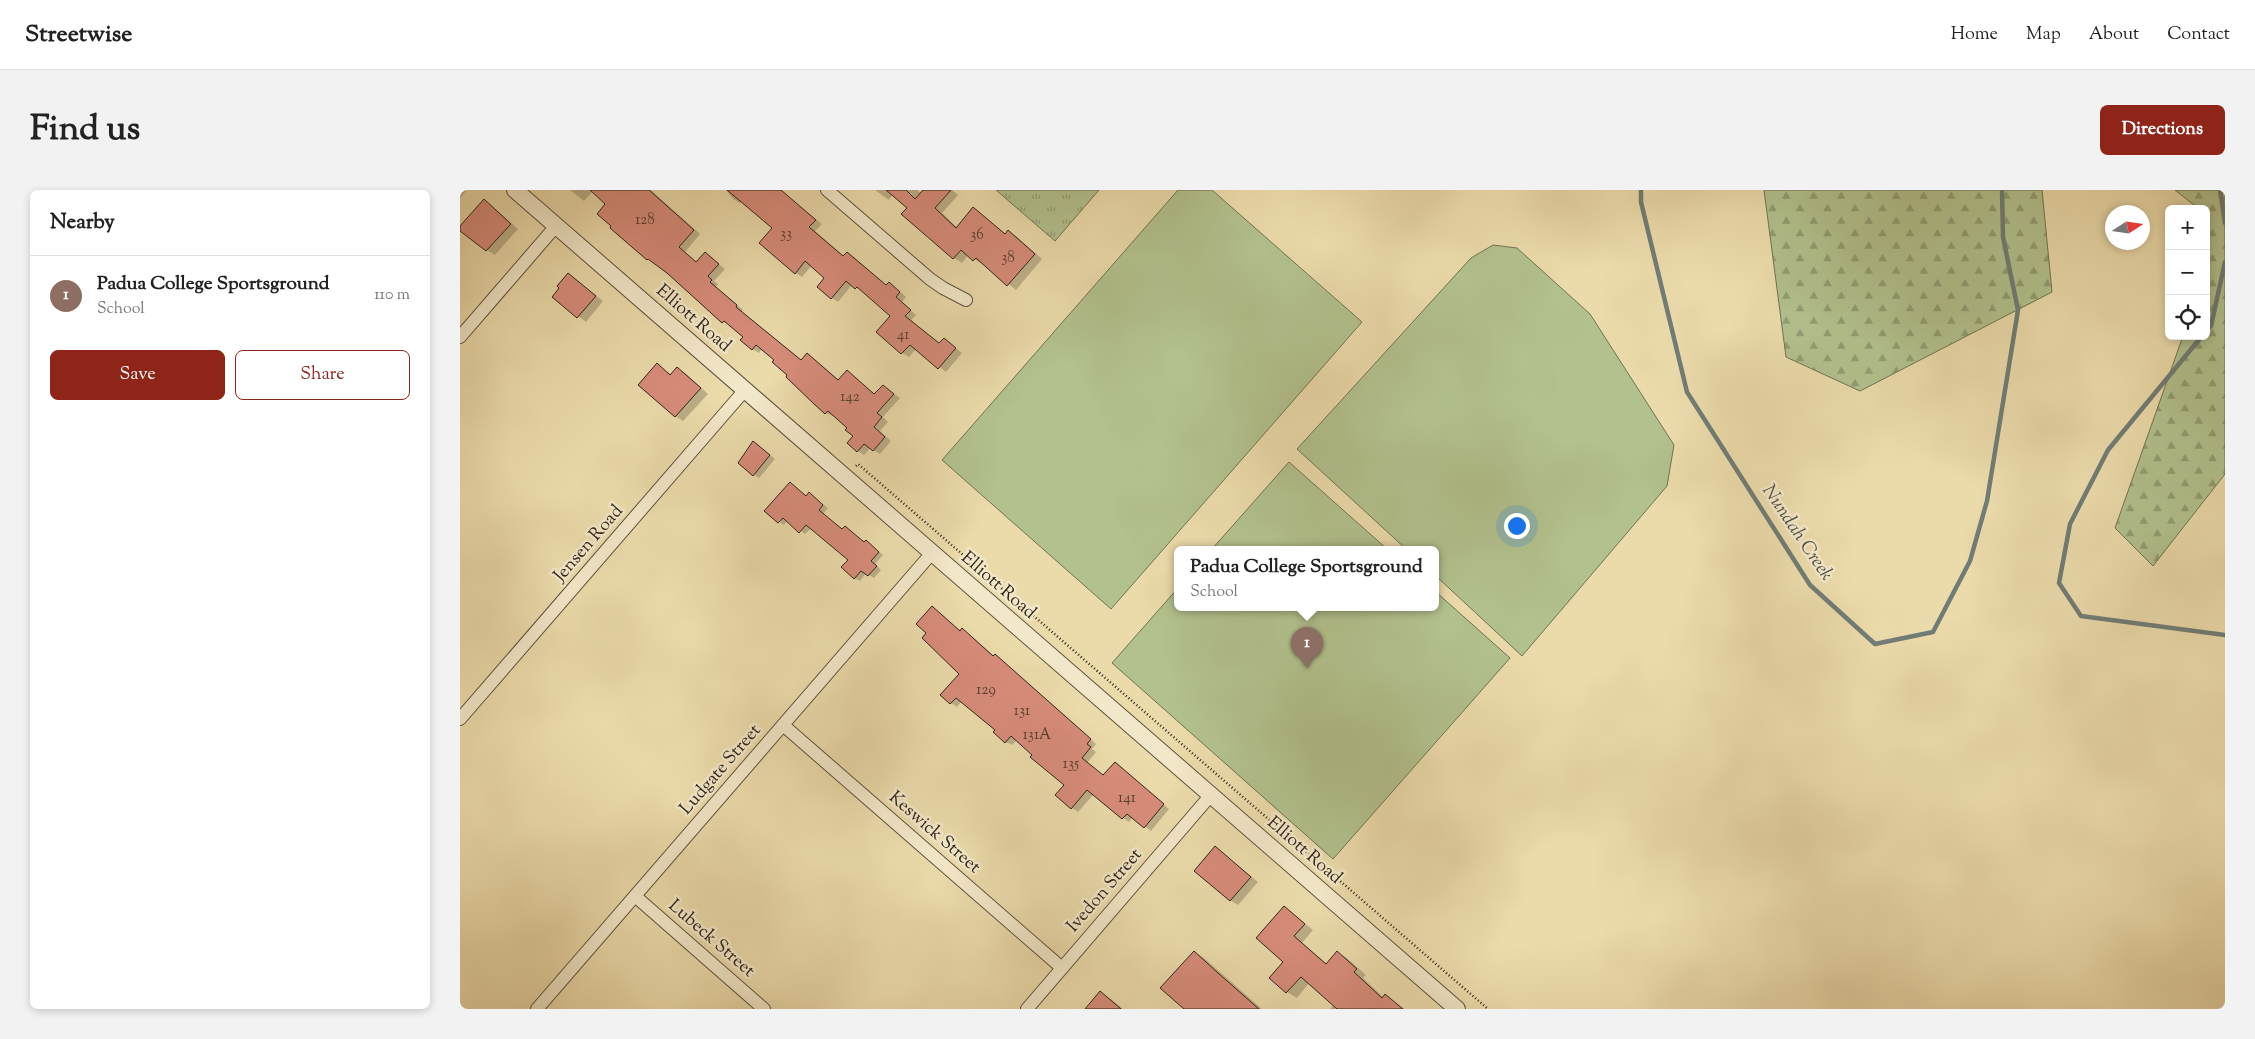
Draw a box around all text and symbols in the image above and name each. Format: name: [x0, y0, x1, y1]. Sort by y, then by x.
text: Streetwise: [25, 18, 132, 52]
text: Home: [1951, 22, 1998, 48]
text: Map: [2026, 22, 2061, 48]
text: About: [2089, 22, 2139, 48]
text: Contact: [2167, 22, 2230, 48]
text: Find us: [30, 105, 140, 156]
button: Directions: [2100, 105, 2225, 155]
north arrow: [2105, 205, 2150, 250]
map controls: [2165, 205, 2210, 340]
button: +: [2165, 205, 2210, 250]
text: Nearby: [50, 208, 115, 238]
house number: 128: [635, 210, 655, 231]
house number: 33: [780, 224, 792, 245]
house number: 36: [970, 225, 984, 246]
house number: 38: [1001, 248, 1015, 269]
button: −: [2165, 250, 2210, 295]
text: Padua College Sportsground: [97, 271, 330, 298]
street label: Elliott Road: [650, 279, 736, 359]
text: 1: [63, 284, 69, 307]
text: 110 m: [374, 284, 410, 307]
button: locate: [2165, 295, 2210, 340]
text: School: [97, 298, 145, 321]
house number: 41: [897, 325, 909, 346]
button: Save: [50, 350, 225, 400]
button: Share: [235, 350, 410, 400]
house number: 142: [840, 387, 860, 408]
water label: Nundah Creek: [1755, 480, 1839, 587]
street label: Jensen Road: [547, 500, 630, 589]
your location: [1504, 513, 1530, 539]
street label: Elliott Road: [955, 546, 1041, 626]
popup: [1174, 546, 1439, 611]
text: Padua College Sportsground: [1190, 554, 1423, 581]
text: School: [1190, 581, 1238, 604]
pin: 1: [1291, 627, 1323, 668]
house number: 129: [976, 680, 996, 701]
house number: 131: [1014, 701, 1030, 722]
street label: Ludgate Street: [674, 719, 768, 821]
house number: 131A: [1023, 725, 1051, 746]
house number: 135: [1063, 754, 1079, 775]
street label: Keswick Street: [882, 786, 986, 880]
house number: 141: [1118, 788, 1136, 809]
street label: Elliott Road: [1261, 811, 1347, 891]
street label: Ivedon Street: [1061, 843, 1149, 939]
street label: Lubeck Street: [662, 894, 760, 984]

